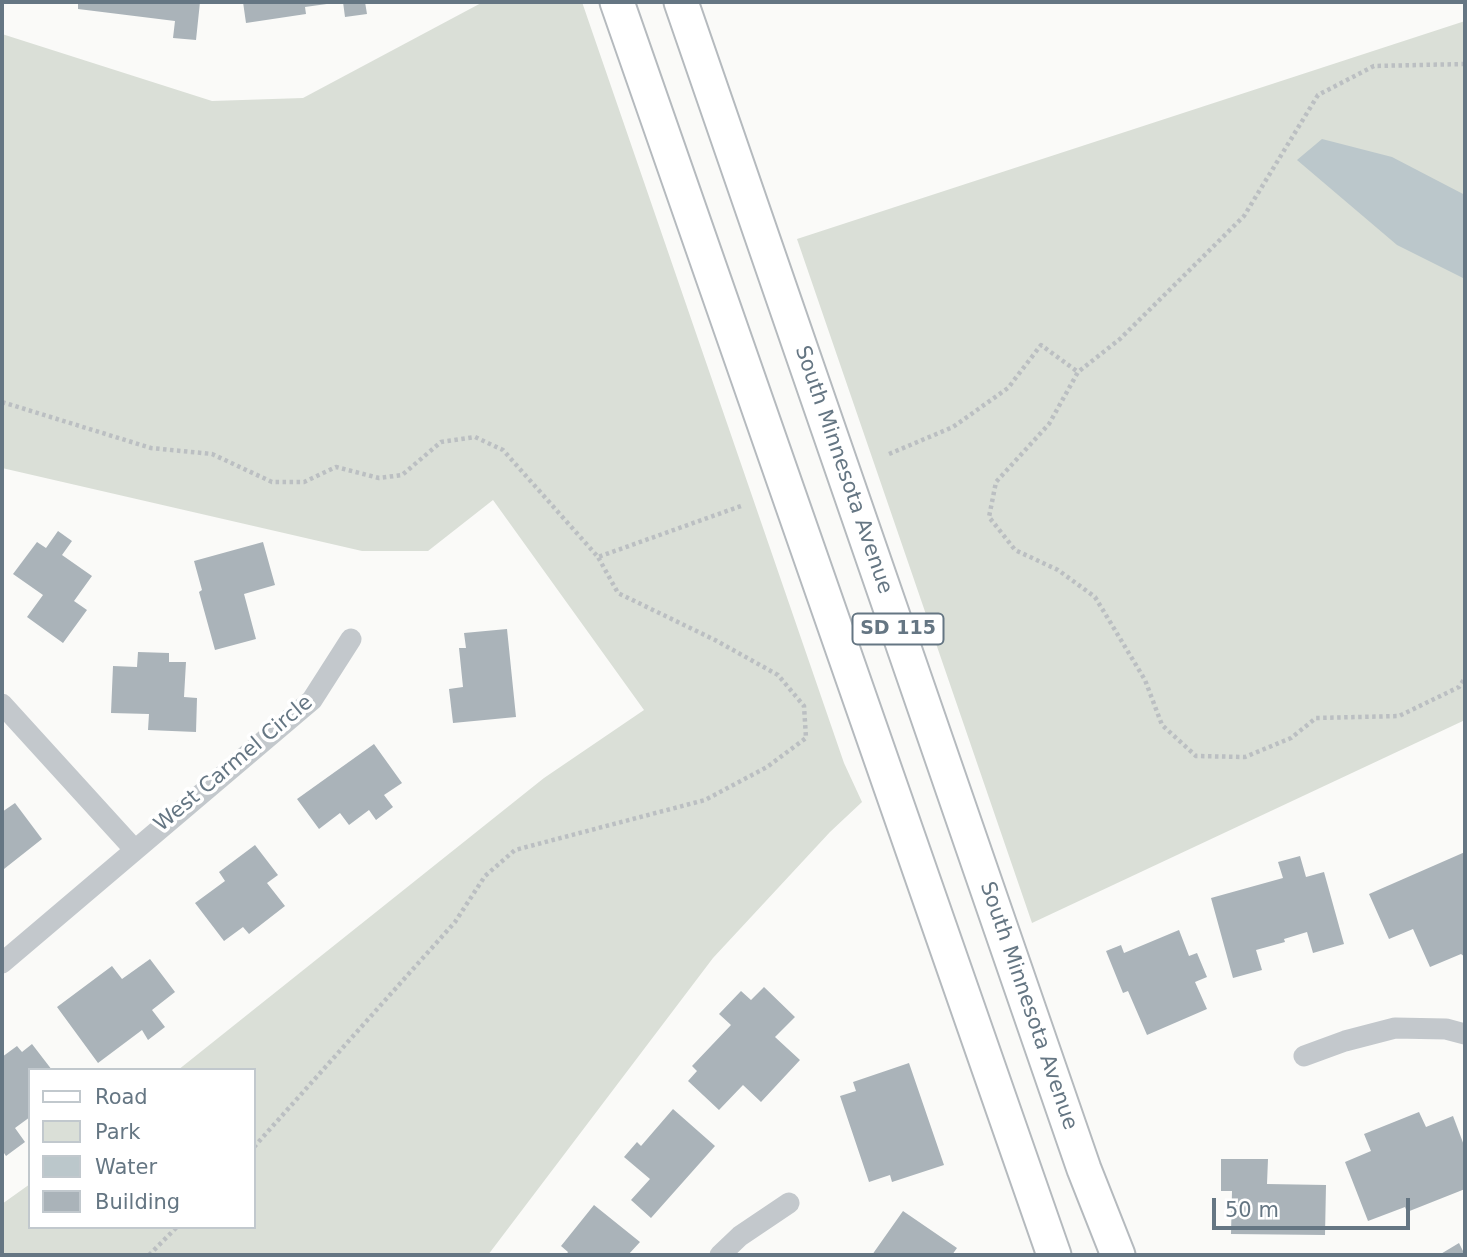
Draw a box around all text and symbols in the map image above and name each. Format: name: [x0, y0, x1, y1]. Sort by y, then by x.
street label: South Minnesota Avenue: [789, 343, 897, 597]
road number: SD 115: [852, 614, 944, 644]
street label: West Carmel Circle: [150, 690, 318, 838]
street label: South Minnesota Avenue: [974, 879, 1082, 1133]
legend: [28, 1068, 256, 1229]
text: Road: [95, 1085, 148, 1109]
text: Park: [95, 1120, 140, 1144]
text: Water: [95, 1155, 157, 1179]
scale bar: [1215, 1184, 1413, 1228]
text: Building: [95, 1190, 180, 1214]
text: 50 m: [1225, 1198, 1279, 1222]

